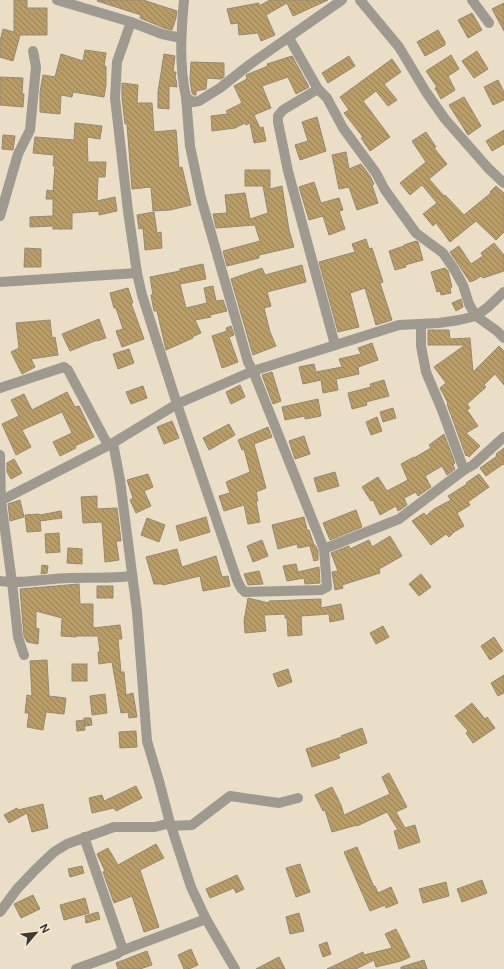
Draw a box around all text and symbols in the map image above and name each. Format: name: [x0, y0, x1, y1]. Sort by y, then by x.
north arrow: [16, 913, 56, 953]
text: N: [38, 922, 52, 935]

